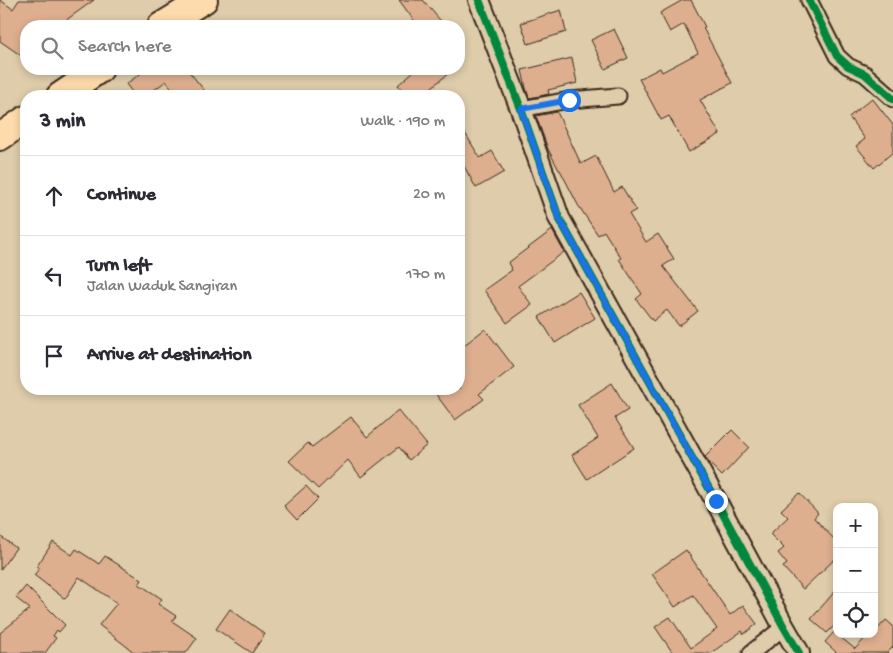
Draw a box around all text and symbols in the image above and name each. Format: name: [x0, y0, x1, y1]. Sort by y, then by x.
search box: [20, 20, 465, 75]
icon: search: [38, 34, 66, 62]
text: Search here: [78, 36, 172, 59]
route start: [558, 89, 581, 112]
text: 3 min: [40, 110, 85, 135]
text: Walk · 190 m: [361, 113, 445, 132]
icon: ahead: [40, 182, 68, 210]
text: Continue: [87, 184, 156, 207]
text: 20 m: [413, 186, 445, 205]
text: Turn left: [87, 255, 151, 278]
icon: left: [40, 262, 68, 290]
text: 170 m: [406, 266, 445, 285]
text: Jalan Waduk Sangiran: [87, 278, 237, 297]
icon: arrive: [40, 342, 68, 370]
text: Arrive at destination: [87, 344, 251, 367]
route end: [705, 490, 728, 513]
map controls: [833, 503, 878, 638]
button: +: [833, 503, 878, 548]
button: −: [833, 548, 878, 593]
button: locate: [833, 593, 878, 638]

